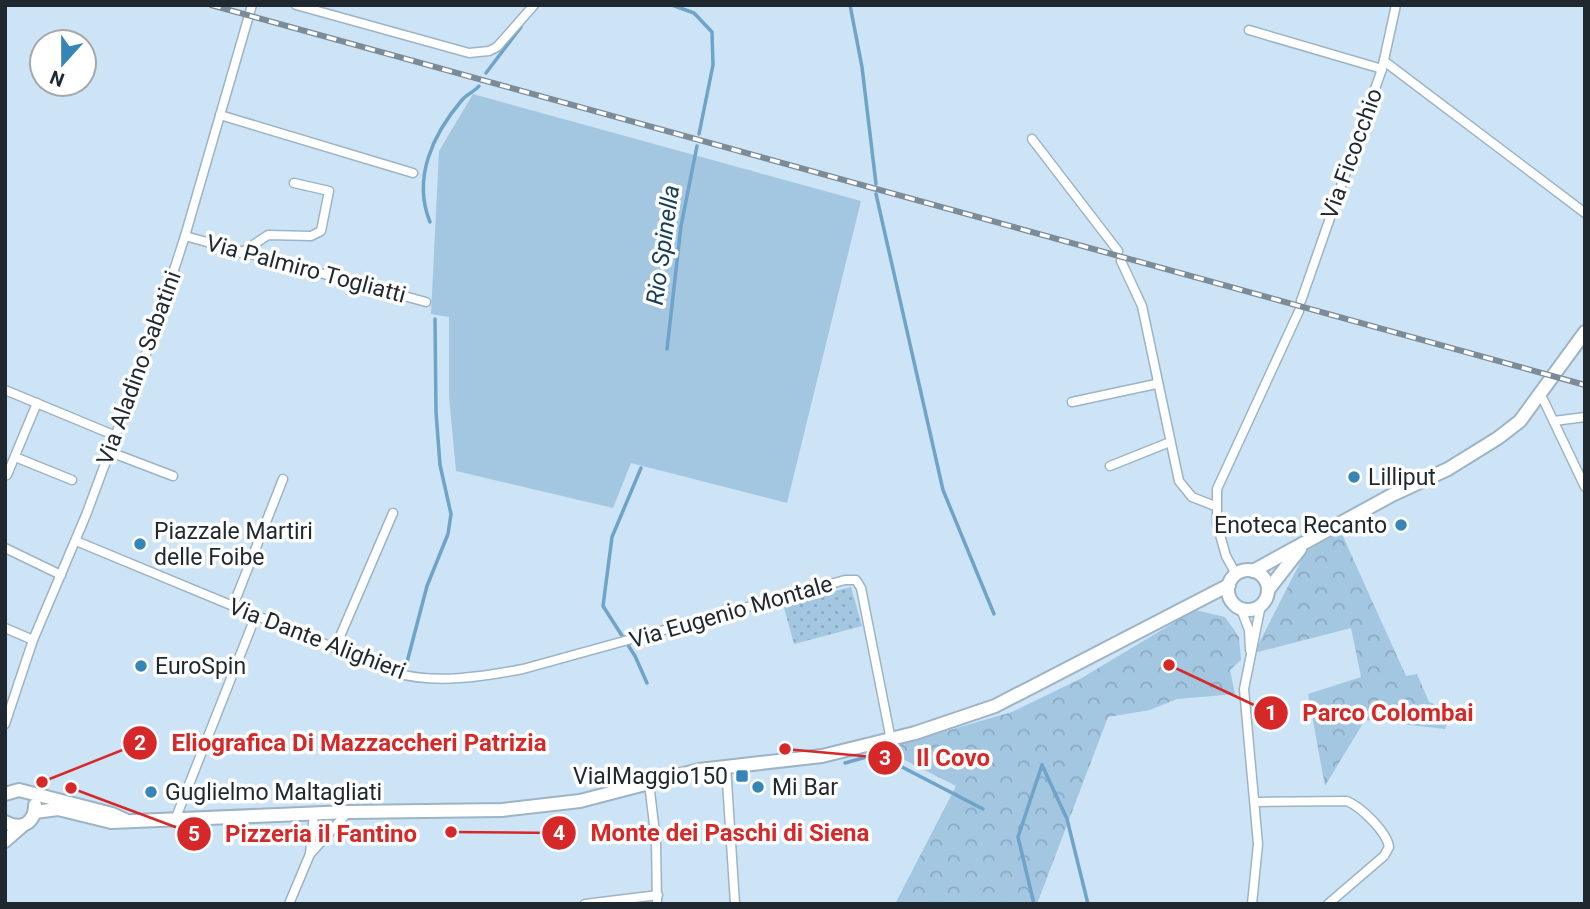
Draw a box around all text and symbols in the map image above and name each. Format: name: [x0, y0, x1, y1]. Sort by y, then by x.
north arrow: [28, 28, 98, 98]
text: N: [47, 65, 67, 92]
street label: Via Ficocchio: [1316, 85, 1388, 223]
water label: Rio Spinella: [641, 183, 685, 307]
street label: Via Palmiro Togliatti: [203, 229, 409, 309]
street label: Via Aladino Sabatini: [91, 267, 187, 469]
place label: Lilliput: [1368, 464, 1436, 491]
marker: Lilliput: [1346, 469, 1362, 485]
place label: Enoteca Recanto: [1214, 512, 1387, 539]
marker: Enoteca Recanto: [1393, 517, 1409, 533]
place label: Piazzale Martiri delle Foibe: [154, 518, 313, 571]
marker: Piazzale Martiri delle Foibe: [132, 536, 148, 552]
street label: Via Eugenio Montale: [626, 570, 836, 654]
street label: Via Dante Alighieri: [225, 593, 409, 685]
place label: EuroSpin: [155, 653, 246, 680]
marker: EuroSpin: [133, 658, 149, 674]
callout: Parco Colombai: [1253, 690, 1488, 735]
text: Parco Colombai: [1302, 699, 1474, 727]
text: 1: [1265, 701, 1277, 725]
callout: Eliografica Di Mazzaccheri Patrizia: [122, 721, 560, 766]
text: Eliografica Di Mazzaccheri Patrizia: [171, 729, 547, 757]
text: 2: [134, 731, 146, 755]
callout: Il Covo: [867, 735, 1004, 780]
text: Il Covo: [916, 744, 990, 772]
text: 3: [879, 746, 891, 770]
place label: ViaIMaggio150: [573, 763, 728, 790]
marker: ViaIMaggio150: [734, 768, 750, 784]
place label: Mi Bar: [772, 774, 838, 801]
place label: Guglielmo Maltagliati: [165, 779, 382, 806]
marker: Mi Bar: [750, 779, 766, 795]
marker: Guglielmo Maltagliati: [143, 784, 159, 800]
callout: Pizzeria il Fantino: [176, 811, 431, 856]
callout: Monte dei Paschi di Siena: [541, 811, 883, 856]
text: Monte dei Paschi di Siena: [591, 819, 870, 847]
text: Pizzeria il Fantino: [225, 820, 417, 848]
text: 4: [553, 821, 565, 845]
text: 5: [188, 822, 200, 846]

